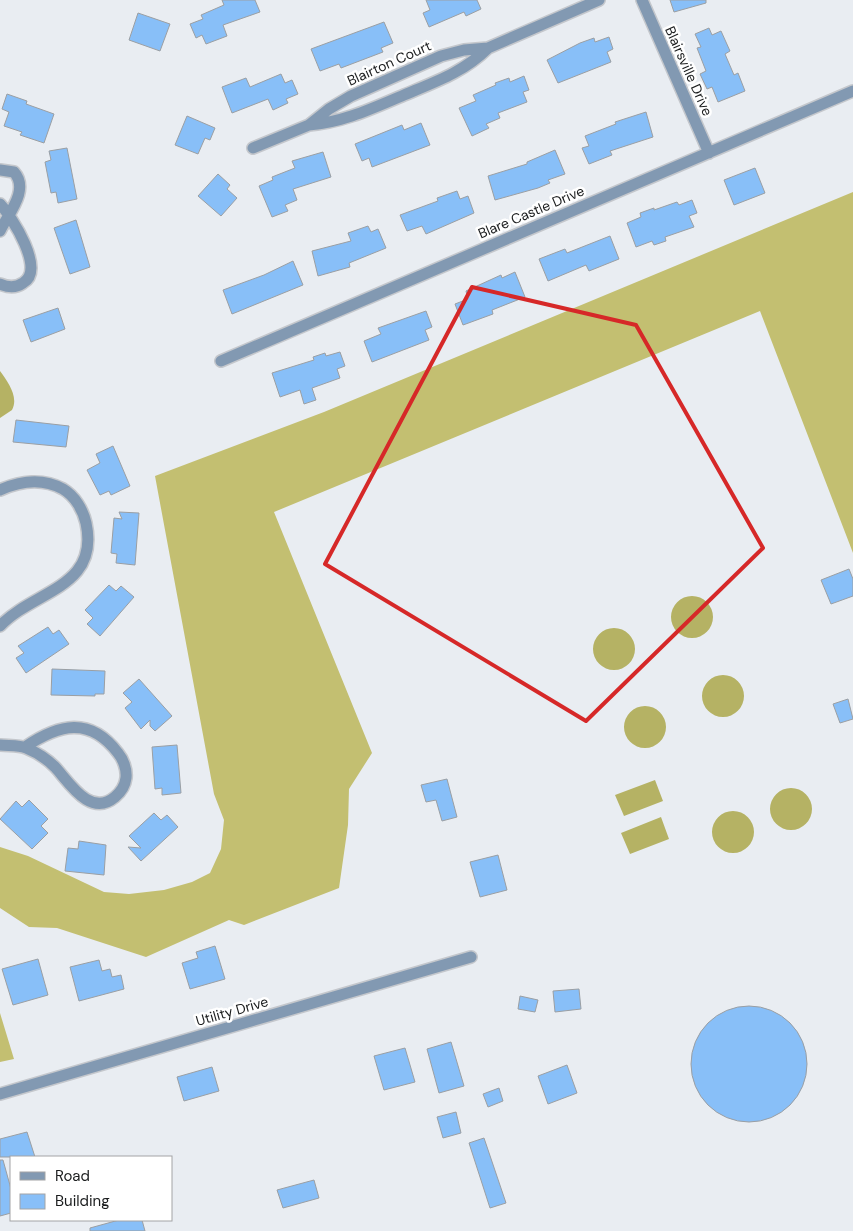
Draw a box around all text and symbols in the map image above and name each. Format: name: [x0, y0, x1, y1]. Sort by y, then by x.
street label: Blairsville Drive: [661, 23, 717, 119]
street label: Blairton Court: [344, 36, 434, 90]
street label: Blare Castle Drive: [475, 182, 587, 242]
street label: Utility Drive: [194, 992, 270, 1030]
legend: [10, 1156, 172, 1221]
text: Road: [55, 1166, 90, 1186]
text: Building: [55, 1191, 110, 1211]

